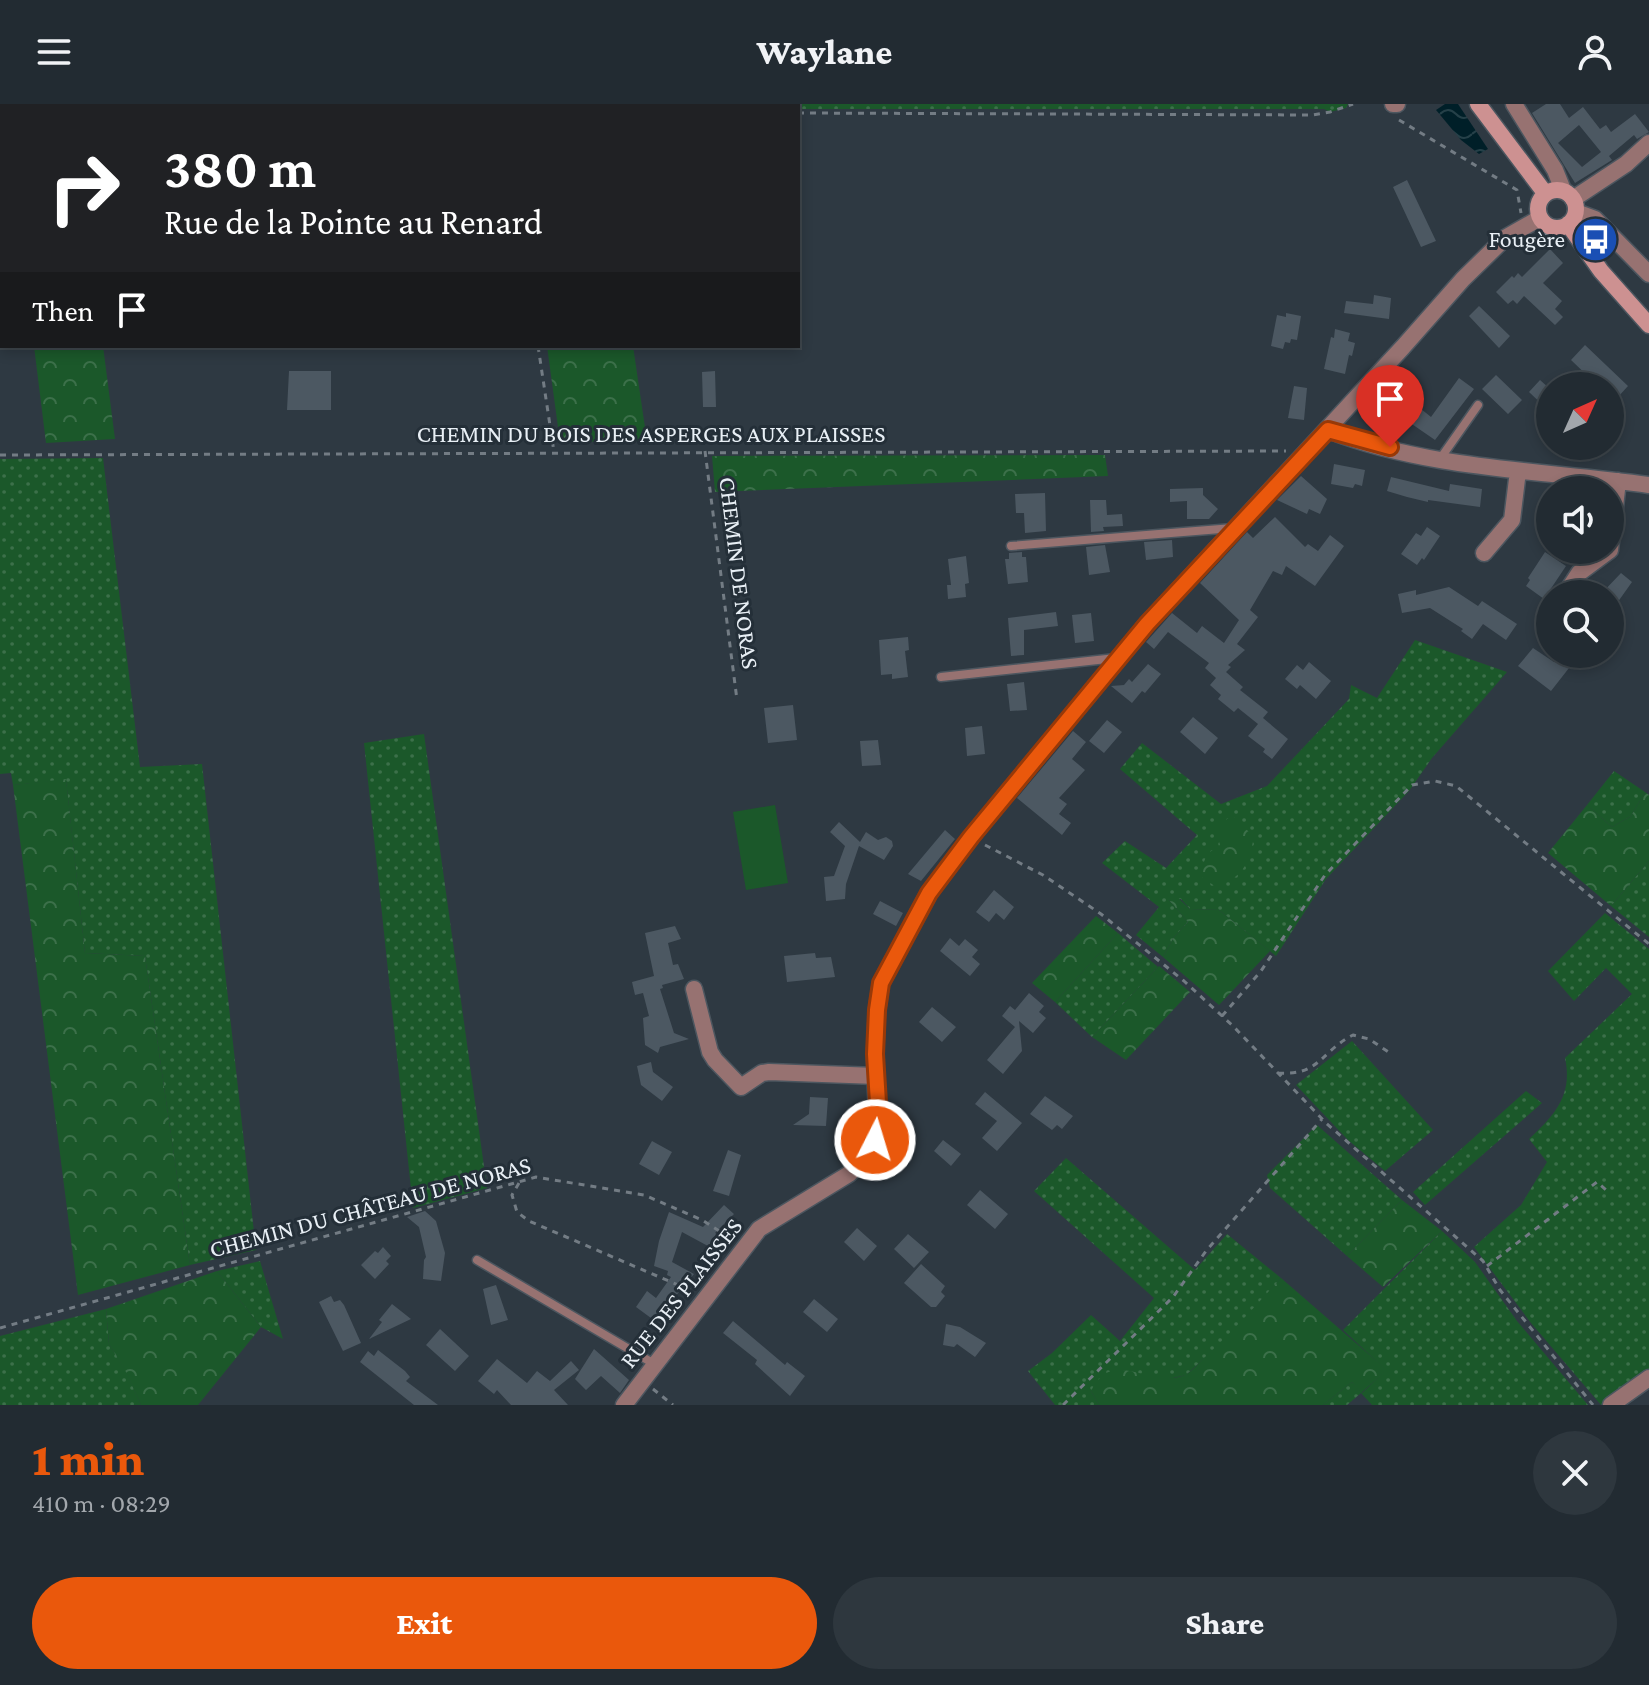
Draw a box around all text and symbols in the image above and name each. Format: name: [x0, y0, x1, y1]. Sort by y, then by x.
icon: menu: [32, 30, 76, 74]
icon: person: [1573, 30, 1617, 74]
text: Waylane: [757, 32, 892, 72]
icon: right: [32, 136, 136, 240]
text: 380 m: [164, 137, 316, 199]
text: Rue de la Pointe au Renard: [164, 202, 543, 242]
bus stop icon: Fougère: [1572, 215, 1620, 263]
place label: Fougère: [1488, 225, 1565, 252]
icon: arrive: [110, 288, 154, 332]
text: Then: [32, 294, 94, 327]
pin: [1356, 365, 1424, 447]
north arrow: [1536, 372, 1624, 460]
map controls: [1536, 372, 1624, 668]
icon: arrive: [1368, 377, 1412, 421]
street label: CHEMIN DU BOIS DES ASPERGES AUX PLAISSES: [417, 420, 885, 447]
street label: CHEMIN DE NORAS: [714, 475, 765, 670]
button: sound: [1536, 476, 1624, 564]
button: search: [1536, 580, 1624, 668]
position arrow: [833, 1098, 917, 1182]
street label: CHEMIN DU CHÂTEAU DE NORAS: [206, 1151, 533, 1262]
street label: RUE DES PLAISSES: [614, 1213, 747, 1373]
button: close: [1533, 1431, 1617, 1515]
text: 1 min: [32, 1432, 144, 1485]
text: 410 m · 08:29: [32, 1489, 171, 1518]
button: Exit: [32, 1577, 817, 1669]
button: Share: [833, 1577, 1617, 1669]

